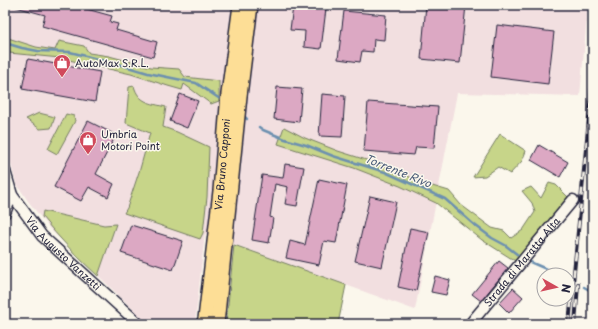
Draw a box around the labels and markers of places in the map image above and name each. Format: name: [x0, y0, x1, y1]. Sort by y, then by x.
shop icon: AutoMax S.R.L.: [52, 53, 72, 78]
place label: AutoMax S.R.L.: [75, 55, 149, 70]
place label: Umbria Motori Point: [101, 126, 160, 153]
shop icon: Umbria Motori Point: [78, 130, 98, 155]

